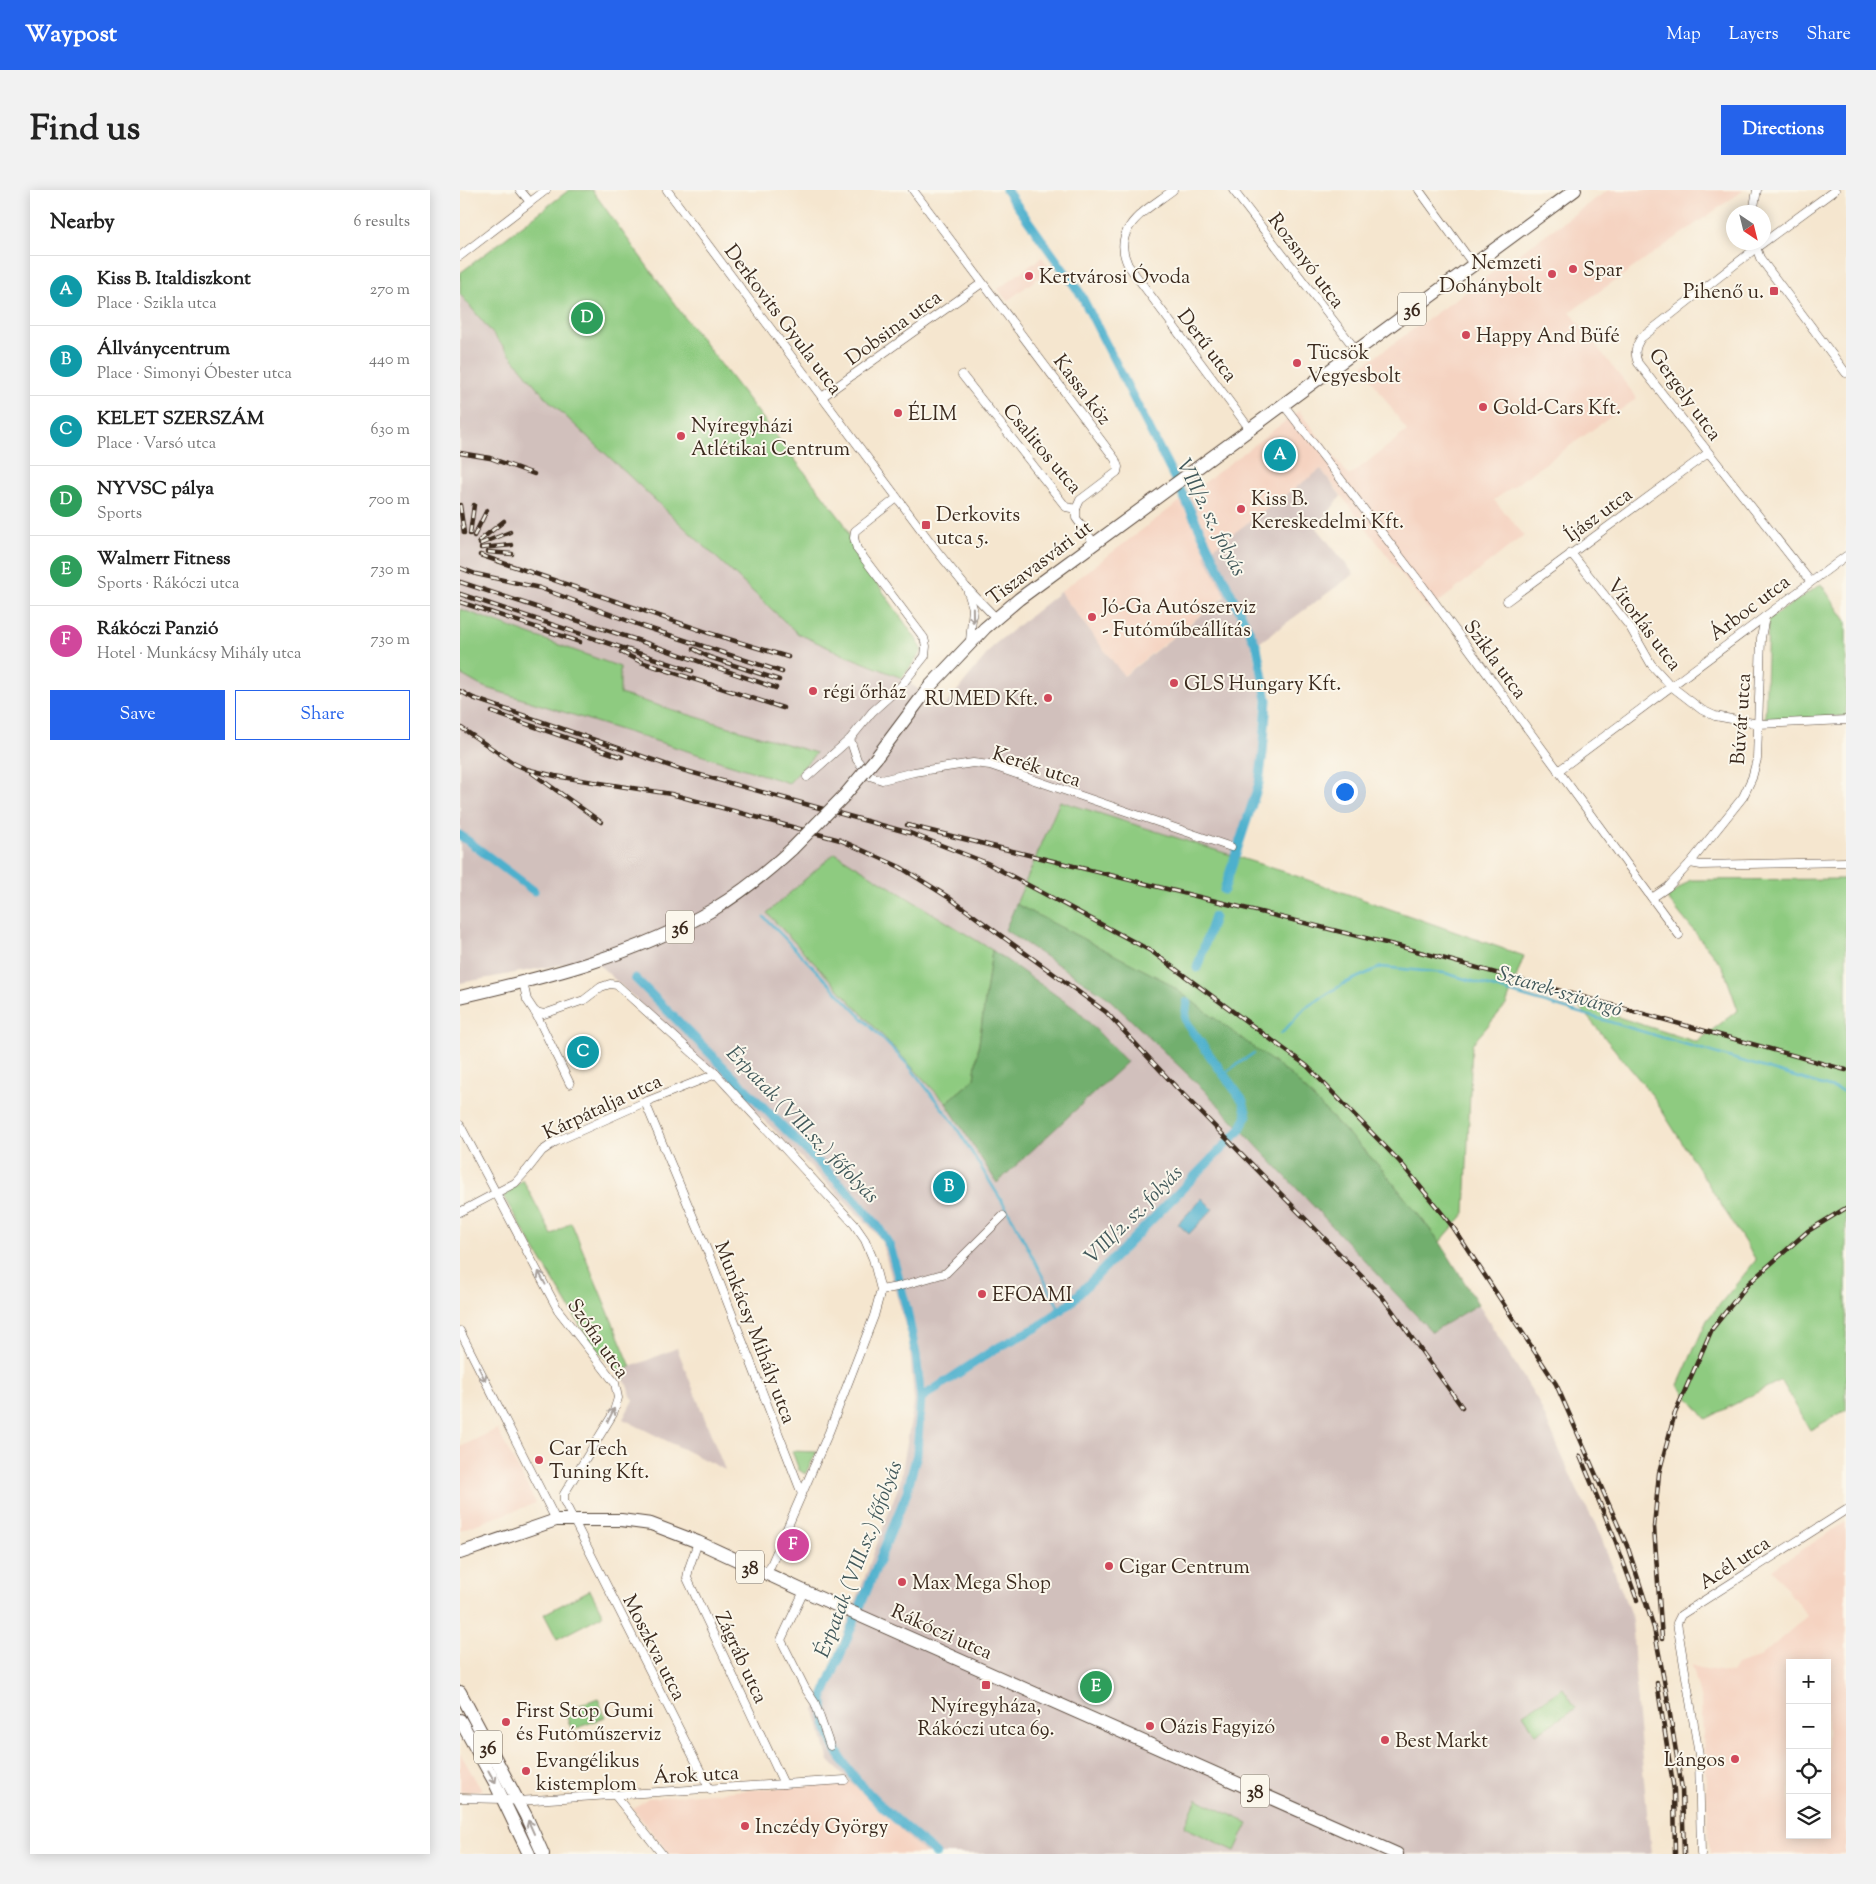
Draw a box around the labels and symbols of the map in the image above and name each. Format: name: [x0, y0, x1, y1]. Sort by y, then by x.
north arrow: [1726, 205, 1771, 250]
street label: Rozsnyó utca: [1259, 208, 1351, 315]
street label: Derkovits Gyula utca: [716, 239, 848, 402]
place label: Nemzeti Dohánybolt: [1439, 250, 1542, 302]
place label: Spar: [1583, 257, 1623, 286]
place label: Kertvárosi Óvoda: [1039, 263, 1190, 293]
marker: Spar: [1567, 263, 1579, 275]
marker: Nemzeti Dohánybolt: [1546, 268, 1558, 280]
marker: Kertvárosi Óvoda: [1023, 270, 1035, 282]
place label: Pihenő u.: [1683, 279, 1764, 308]
street label: Dobsina utca: [840, 284, 949, 374]
marker: Pihenő u.: [1768, 285, 1780, 297]
road number: 36: [1398, 292, 1426, 326]
pin: D: [571, 299, 603, 337]
street label: Derű utca: [1169, 304, 1243, 389]
place label: Happy And Büfé: [1476, 323, 1620, 352]
marker: Happy And Büfé: [1460, 329, 1472, 341]
place label: Tücsök Vegyesbolt: [1307, 340, 1401, 392]
street label: Gergely utca: [1640, 343, 1728, 448]
street label: Kassa köz: [1045, 349, 1117, 432]
marker: Tücsök Vegyesbolt: [1291, 357, 1303, 369]
place label: Gold-Cars Kft.: [1493, 395, 1621, 424]
street label: Csalitos utca: [994, 398, 1088, 501]
place label: ÉLIM: [908, 400, 957, 430]
marker: Gold-Cars Kft.: [1477, 401, 1489, 413]
marker: ÉLIM: [892, 407, 904, 419]
place label: Nyíregyházi Atlétikai Centrum: [691, 413, 850, 465]
marker: Nyíregyházi Atlétikai Centrum: [675, 430, 687, 442]
pin: A: [1264, 436, 1296, 474]
water label: VIII/2. sz. folyás: [1168, 454, 1253, 582]
street label: Íjász utca: [1559, 481, 1639, 551]
place label: Kiss B. Kereskedelmi Kft.: [1251, 486, 1404, 538]
place label: Derkovits utca 5.: [936, 502, 1020, 554]
marker: Kiss B. Kereskedelmi Kft.: [1235, 503, 1247, 515]
street label: Tiszavasvári út: [982, 514, 1100, 613]
marker: Derkovits utca 5.: [920, 519, 932, 531]
street label: Árboc utca: [1703, 568, 1797, 649]
street label: Vitorlás utca: [1599, 573, 1687, 678]
place label: Jó-Ga Autószerviz - Futóműbeállítás: [1101, 594, 1256, 646]
one-way arrow: [968, 606, 978, 622]
marker: Jó-Ga Autószerviz - Futóműbeállítás: [1086, 611, 1098, 623]
street label: Szikla utca: [1455, 615, 1533, 706]
place label: GLS Hungary Kft.: [1184, 671, 1341, 700]
street label: Búvár utca: [1725, 672, 1760, 766]
marker: GLS Hungary Kft.: [1168, 677, 1180, 689]
place label: régi őrház: [823, 679, 906, 708]
marker: régi őrház: [807, 685, 819, 697]
place label: RUMED Kft.: [925, 686, 1038, 715]
marker: RUMED Kft.: [1042, 692, 1054, 704]
street label: Kerék utca: [988, 740, 1084, 796]
your location: [1332, 779, 1358, 805]
road number: 36: [666, 910, 694, 944]
water label: Sztarek-szivárgó: [1493, 960, 1626, 1026]
pin: C: [567, 1033, 599, 1071]
water label: Érpatak (VIII.sz.) főfolyás: [718, 1040, 885, 1211]
street label: Kárpátalja utca: [539, 1068, 667, 1148]
water label: VIII/2. sz. folyás: [1078, 1159, 1190, 1271]
pin: B: [933, 1168, 965, 1206]
street label: Munkácsy Mihály utca: [705, 1237, 802, 1428]
one-way arrow: [536, 1272, 546, 1286]
place label: EFOAMI: [992, 1282, 1073, 1311]
marker: EFOAMI: [976, 1288, 988, 1300]
street label: Szófia utca: [559, 1294, 635, 1385]
one-way arrow: [478, 1366, 487, 1381]
one-way arrow: [607, 1408, 616, 1423]
place label: Car Tech Tuning Kft.: [549, 1436, 649, 1488]
marker: Car Tech Tuning Kft.: [533, 1454, 545, 1466]
water label: Érpatak (VIII.sz.) főfolyás: [808, 1457, 911, 1663]
pin: F: [777, 1526, 809, 1564]
street label: Acél utca: [1694, 1530, 1777, 1598]
road number: 38: [736, 1550, 764, 1584]
place label: Cigar Centrum: [1119, 1554, 1250, 1583]
marker: Cigar Centrum: [1103, 1560, 1115, 1572]
place label: Max Mega Shop: [912, 1570, 1051, 1599]
marker: Max Mega Shop: [896, 1576, 908, 1588]
street label: Moszkva utca: [614, 1590, 692, 1706]
street label: Rákóczi utca: [886, 1598, 996, 1669]
street label: Zágráb utca: [706, 1607, 774, 1709]
pin: E: [1080, 1668, 1112, 1706]
marker: Nyíregyháza, Rákóczi utca 69.: [980, 1679, 992, 1691]
place label: Nyíregyháza, Rákóczi utca 69.: [917, 1693, 1055, 1745]
place label: First Stop Gumi és Futóműszerviz: [516, 1698, 661, 1750]
place label: Oázis Fagyizó: [1160, 1714, 1275, 1743]
marker: First Stop Gumi és Futóműszerviz: [500, 1716, 512, 1728]
marker: Oázis Fagyizó: [1144, 1720, 1156, 1732]
place label: Best Markt: [1395, 1728, 1488, 1757]
road number: 36: [474, 1730, 502, 1764]
marker: Best Markt: [1379, 1734, 1391, 1746]
place label: Lángos: [1664, 1747, 1725, 1776]
place label: Evangélikus kistemplom: [536, 1748, 640, 1800]
marker: Lángos: [1729, 1753, 1741, 1765]
street label: Árok utca: [652, 1759, 740, 1793]
marker: Evangélikus kistemplom: [520, 1765, 532, 1777]
one-way arrow: [487, 1770, 497, 1784]
road number: 38: [1241, 1774, 1269, 1808]
place label: Inczédy György: [755, 1814, 889, 1843]
one-way arrow: [526, 1820, 536, 1835]
marker: Inczédy György: [739, 1820, 751, 1832]

